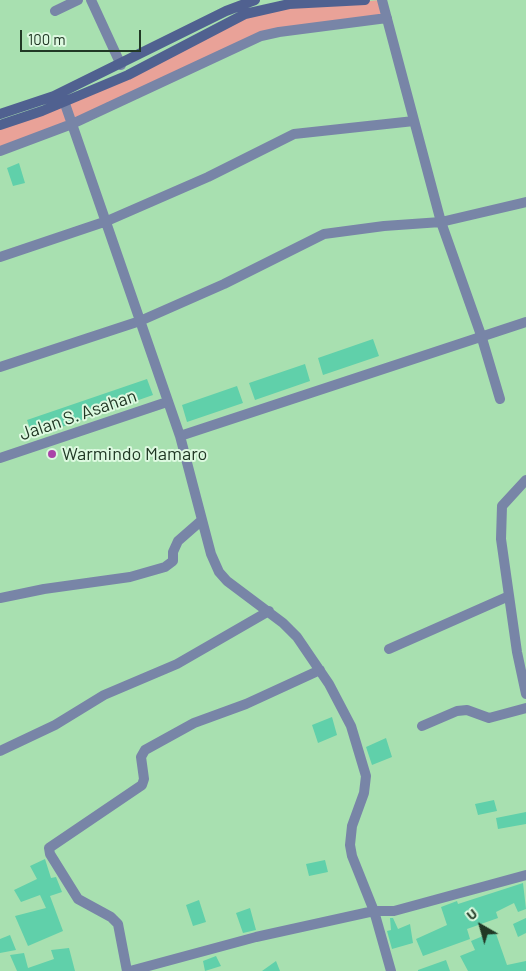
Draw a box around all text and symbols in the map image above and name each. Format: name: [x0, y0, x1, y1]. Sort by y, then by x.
scale bar: [22, 20, 144, 52]
text: 100 m: [28, 30, 66, 48]
street label: Jalan S. Asahan: [17, 385, 139, 445]
place label: Warmindo Mamaro: [62, 443, 207, 465]
marker: Warmindo Mamaro: [46, 448, 58, 460]
north arrow: [456, 901, 506, 951]
text: U: [463, 904, 480, 923]

